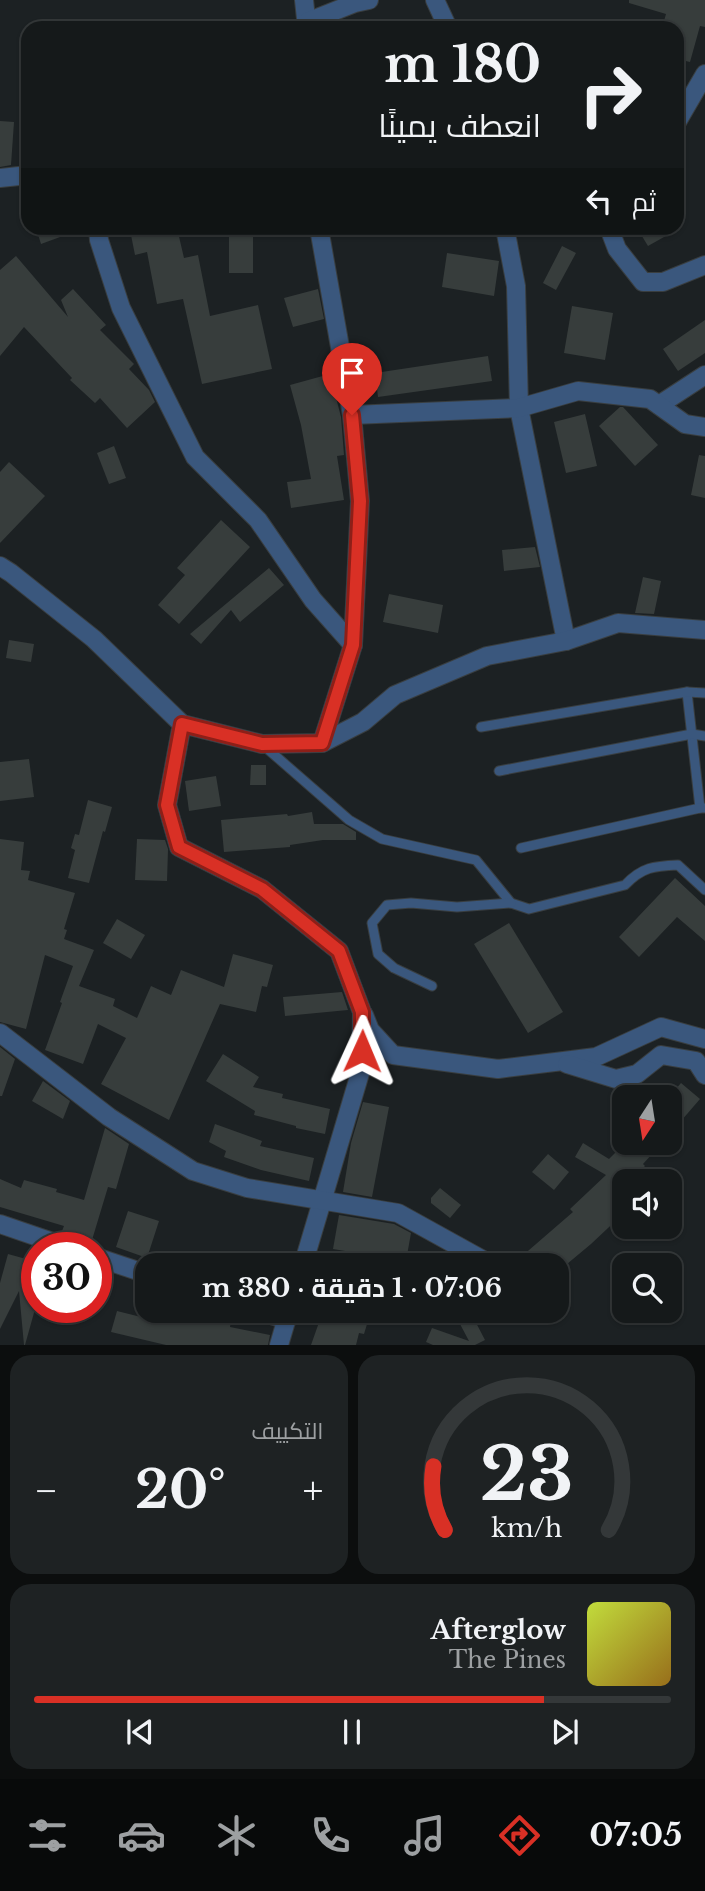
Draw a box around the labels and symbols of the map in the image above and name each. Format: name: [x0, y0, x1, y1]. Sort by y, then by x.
pin: [322, 343, 382, 415]
position arrow: [325, 1014, 399, 1088]
north arrow: [612, 1085, 682, 1155]
speed limit sign: 30: [21, 1232, 112, 1323]

